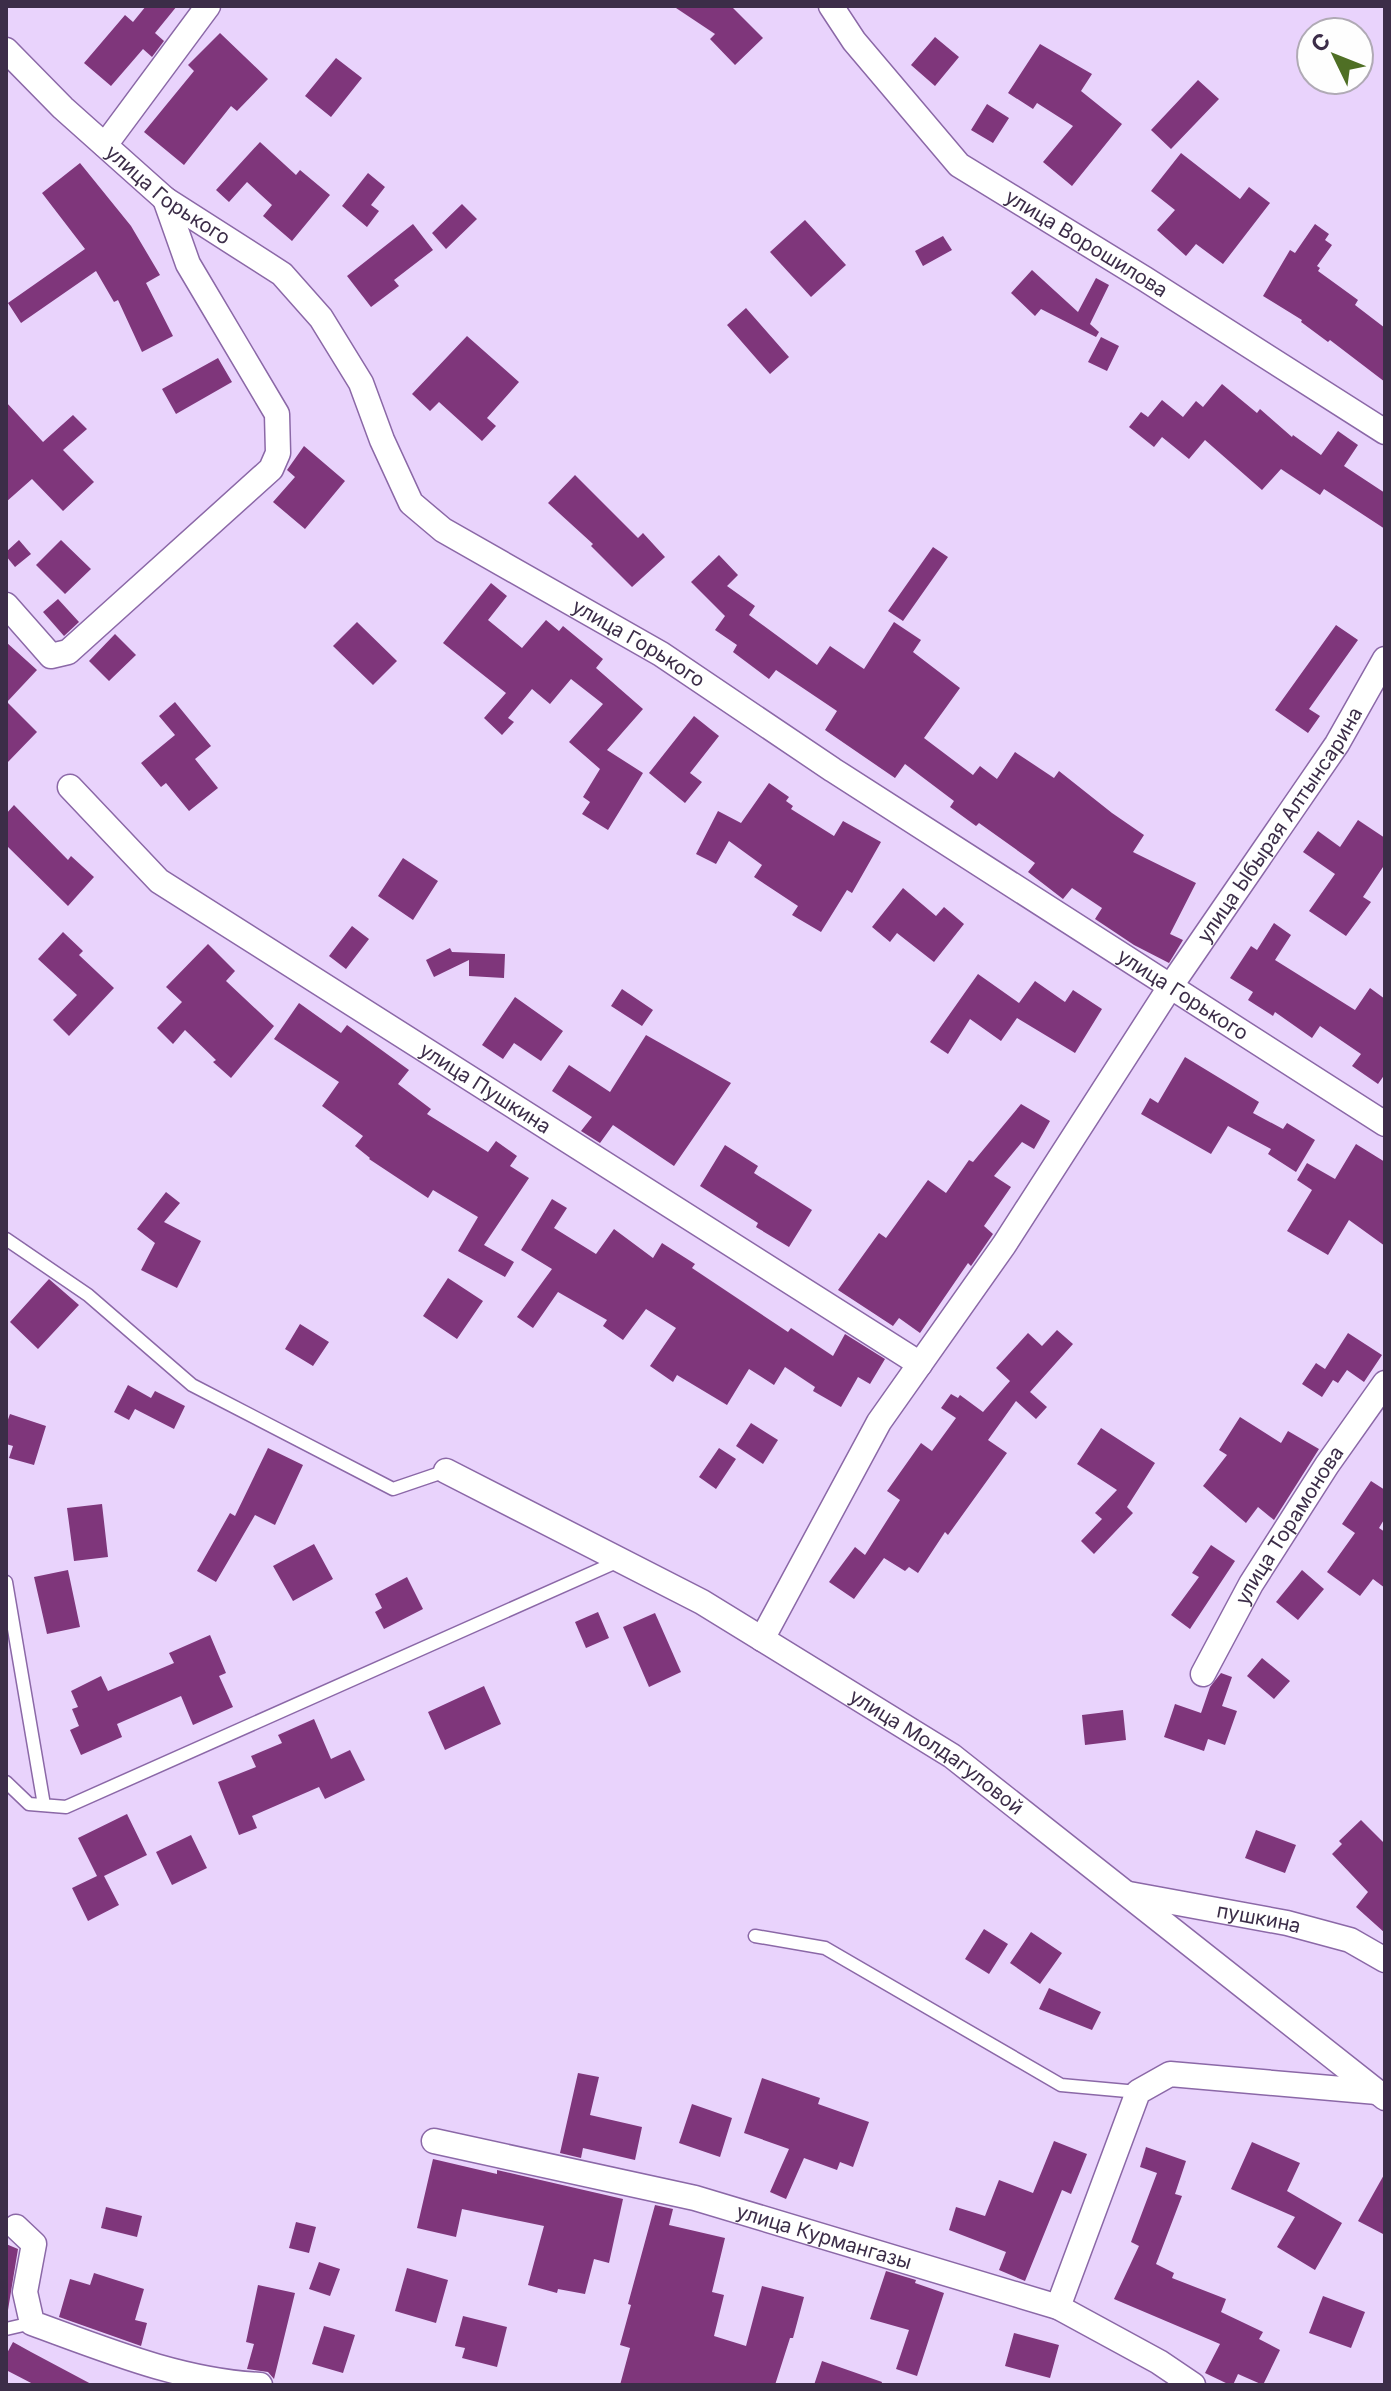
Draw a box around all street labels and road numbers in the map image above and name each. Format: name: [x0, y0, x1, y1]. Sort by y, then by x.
street label: улица Горького: [101, 140, 235, 250]
street label: улица Ворошилова: [1001, 184, 1172, 302]
street label: улица Горького: [568, 594, 710, 692]
street label: улица Ыбырая Алтынсарина: [1192, 703, 1367, 947]
street label: улица Горького: [1113, 944, 1253, 1045]
street label: улица Пушкина: [415, 1038, 556, 1139]
street label: улица Торамонова: [1230, 1441, 1349, 1609]
street label: улица Молдагуловой: [845, 1684, 1028, 1820]
street label: пушкина: [1215, 1898, 1303, 1938]
street label: улица Курмангазы: [734, 2199, 915, 2274]

